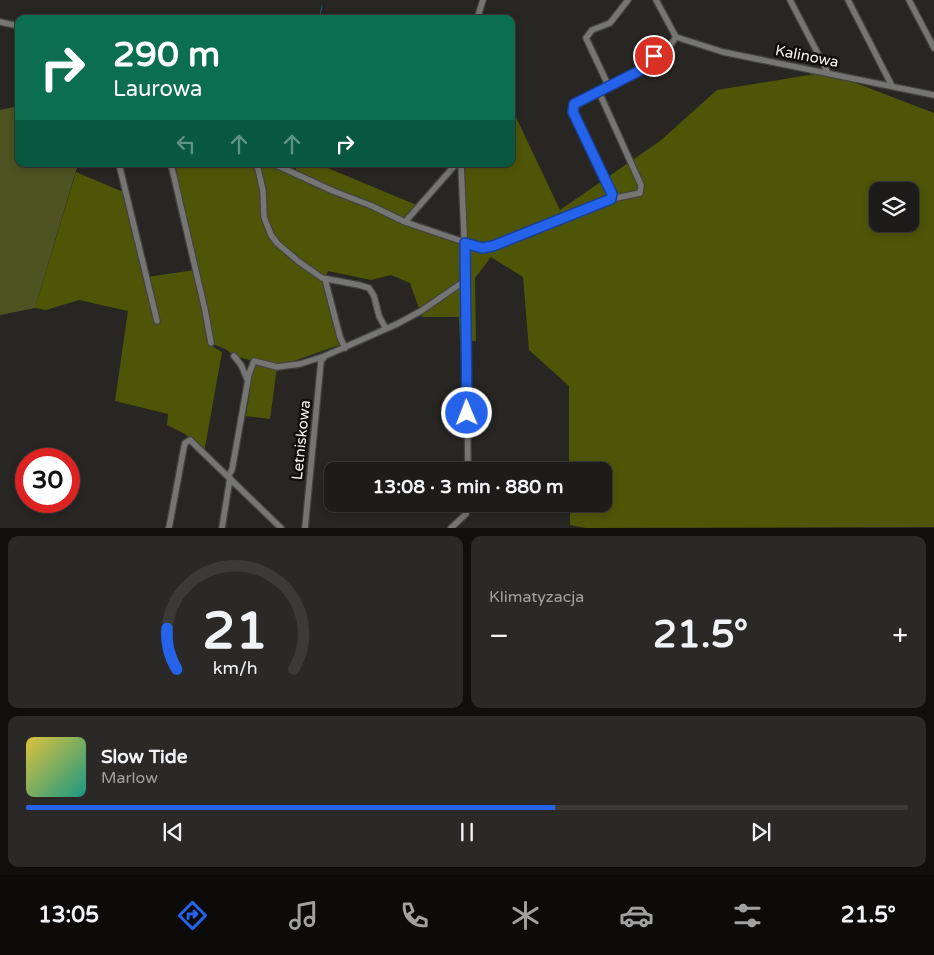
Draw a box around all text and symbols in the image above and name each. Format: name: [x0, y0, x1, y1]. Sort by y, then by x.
text: 290 m: [113, 34, 220, 76]
icon: right: [30, 35, 95, 100]
pin: [633, 35, 675, 77]
street label: Kalinowa: [774, 41, 840, 71]
icon: arrive: [640, 42, 668, 70]
text: Laurowa: [113, 76, 202, 102]
icon: left: [172, 130, 200, 158]
icon: ahead: [225, 130, 253, 158]
icon: ahead: [278, 130, 306, 158]
icon: right: [331, 130, 359, 158]
map controls: [869, 182, 919, 232]
button: layers: [869, 182, 919, 232]
position arrow: [440, 386, 492, 438]
street label: Letniskowa: [288, 399, 314, 481]
speed limit sign: 30: [15, 448, 80, 513]
text: 13:08 · 3 min · 880 m: [372, 476, 564, 498]
text: Klimatyzacja: [489, 587, 584, 607]
text: 21: [203, 600, 268, 663]
text: 21.5°: [653, 612, 748, 658]
text: −: [489, 619, 509, 653]
text: +: [892, 619, 908, 653]
text: km/h: [213, 658, 258, 679]
text: Slow Tide: [101, 746, 188, 768]
text: Marlow: [101, 768, 158, 788]
icon: previous: [159, 818, 187, 846]
icon: pause: [453, 818, 481, 846]
icon: next: [747, 818, 775, 846]
icon: directions: [175, 898, 210, 933]
icon: music: [286, 898, 321, 933]
icon: phone: [397, 898, 432, 933]
icon: climate: [508, 898, 543, 933]
icon: car: [619, 898, 654, 933]
icon: filters: [730, 898, 765, 933]
text: 13:05: [38, 902, 99, 928]
text: 21.5°: [841, 902, 896, 928]

